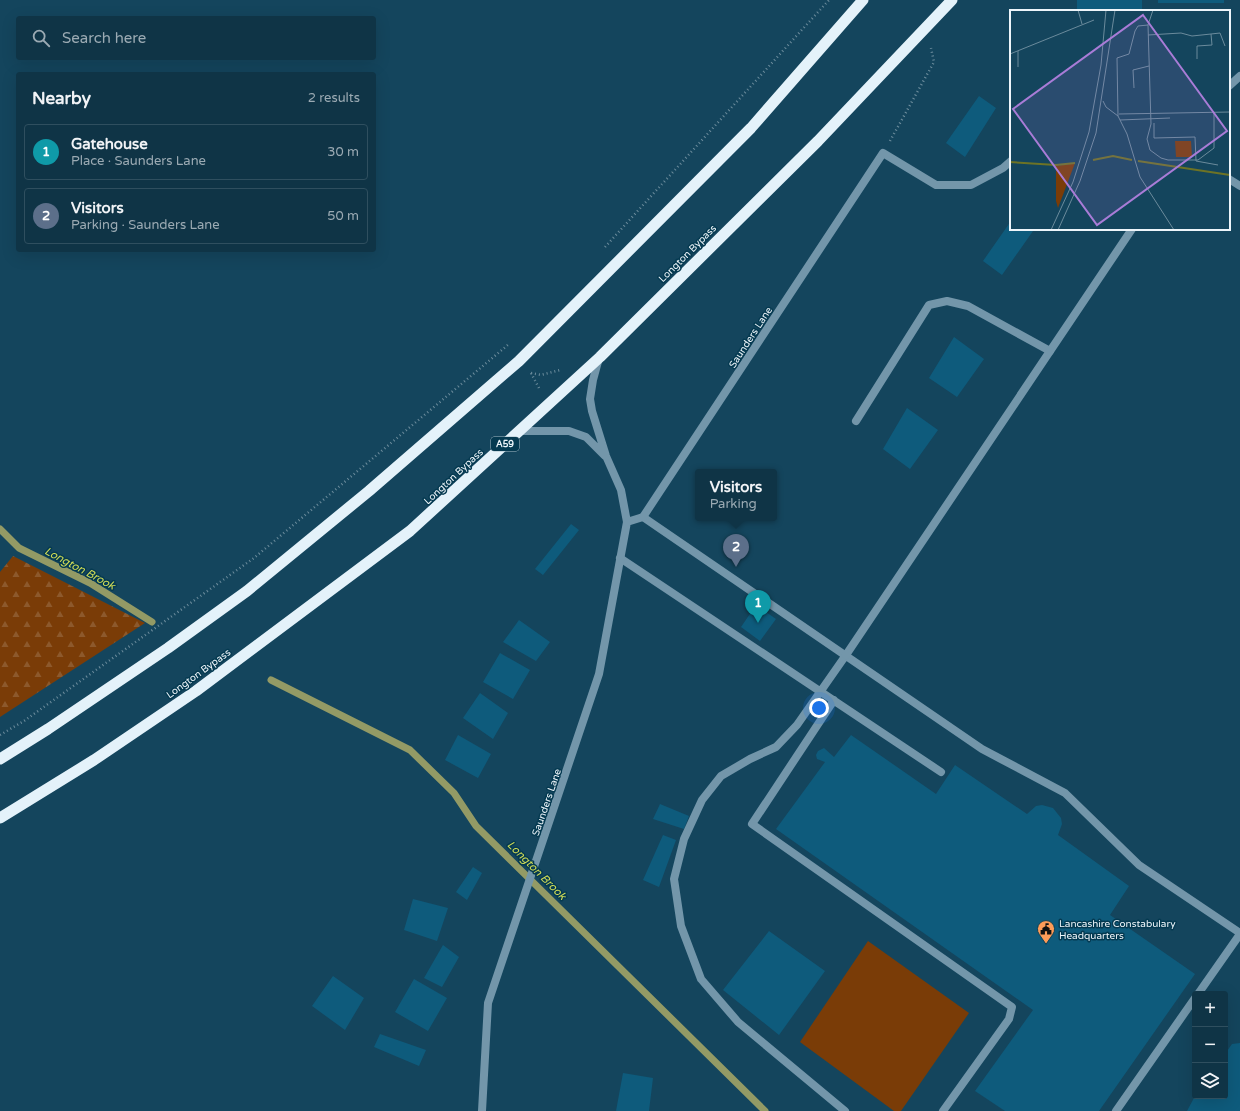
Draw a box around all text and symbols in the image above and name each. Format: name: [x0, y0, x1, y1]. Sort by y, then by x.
inset map: [1010, 10, 1230, 230]
search box: [16, 16, 376, 60]
icon: search: [30, 27, 52, 49]
text: Search here: [62, 29, 146, 47]
text: Nearby: [32, 88, 91, 109]
text: 2 results: [308, 90, 360, 106]
text: Gatehouse: [71, 135, 148, 153]
text: 1: [42, 144, 50, 160]
text: 30 m: [327, 144, 359, 160]
text: Place · Saunders Lane: [71, 153, 206, 169]
text: Visitors: [71, 199, 124, 217]
text: 2: [42, 208, 50, 224]
text: 50 m: [327, 208, 359, 224]
text: Parking · Saunders Lane: [71, 217, 220, 233]
street label: Longton Bypass: [656, 222, 719, 285]
street label: Saunders Lane: [727, 305, 775, 370]
road number: A59: [491, 437, 519, 451]
street label: Longton Bypass: [422, 446, 486, 507]
popup: [695, 469, 777, 521]
text: Visitors: [710, 478, 762, 496]
text: Parking: [710, 496, 757, 512]
pin: 2: [723, 534, 749, 567]
water label: Longton Brook: [42, 544, 118, 593]
pin: 1: [745, 590, 771, 623]
street label: Longton Bypass: [164, 646, 233, 701]
your location: [809, 698, 829, 718]
street label: Saunders Lane: [530, 767, 564, 837]
water label: Longton Brook: [504, 838, 570, 903]
place label: Lancashire Constabulary Headquarters: [1059, 918, 1176, 942]
public building icon: Lancashire Constabulary Headquarters: [1036, 919, 1056, 944]
map controls: [1192, 991, 1228, 1099]
button: +: [1192, 991, 1228, 1027]
button: −: [1192, 1027, 1228, 1063]
button: layers: [1192, 1063, 1228, 1099]

